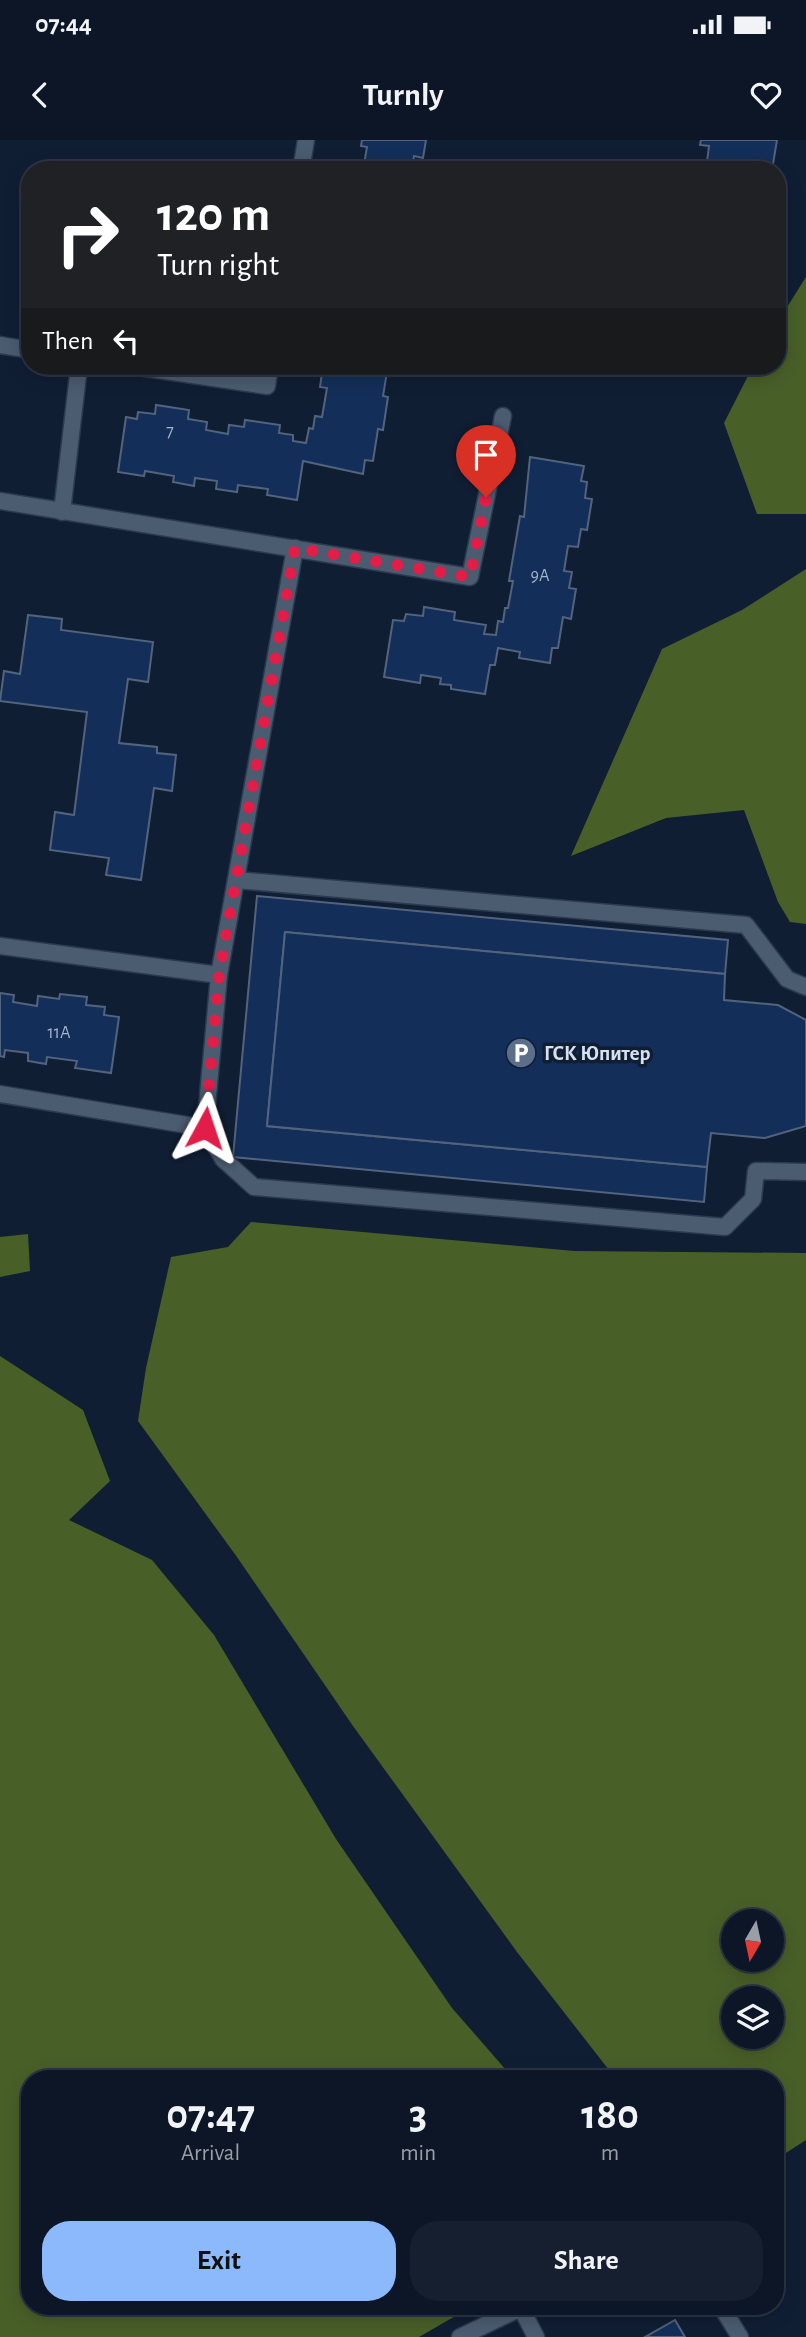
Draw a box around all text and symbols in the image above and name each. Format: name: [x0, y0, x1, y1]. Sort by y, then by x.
text: 07:44: [35, 11, 92, 37]
icon: back: [21, 76, 59, 114]
icon: heart: [747, 76, 785, 114]
text: Turnly: [362, 79, 444, 111]
icon: right: [42, 189, 133, 280]
text: 120 m: [157, 191, 270, 240]
text: Turn right: [157, 249, 279, 281]
icon: left: [107, 322, 145, 360]
text: Then: [42, 328, 93, 354]
house number: 7: [166, 423, 174, 441]
pin: [456, 425, 516, 497]
icon: arrive: [467, 436, 505, 474]
house number: 9А: [530, 567, 550, 585]
house number: 11А: [48, 1024, 71, 1042]
parking icon: ГСК Юпитер: [504, 1036, 538, 1070]
place label: ГСК Юпитер: [544, 1043, 651, 1064]
position arrow: [168, 1091, 242, 1165]
north arrow: [721, 1909, 784, 1972]
map controls: [721, 1909, 784, 2049]
button: layers: [721, 1986, 784, 2049]
text: 07:47: [166, 2094, 255, 2136]
text: 3: [409, 2094, 427, 2136]
text: 180: [581, 2094, 639, 2136]
text: Arrival: [181, 2142, 240, 2165]
text: min: [400, 2142, 436, 2165]
text: m: [601, 2142, 619, 2165]
button: Exit: [42, 2221, 396, 2301]
button: Share: [410, 2221, 763, 2301]

